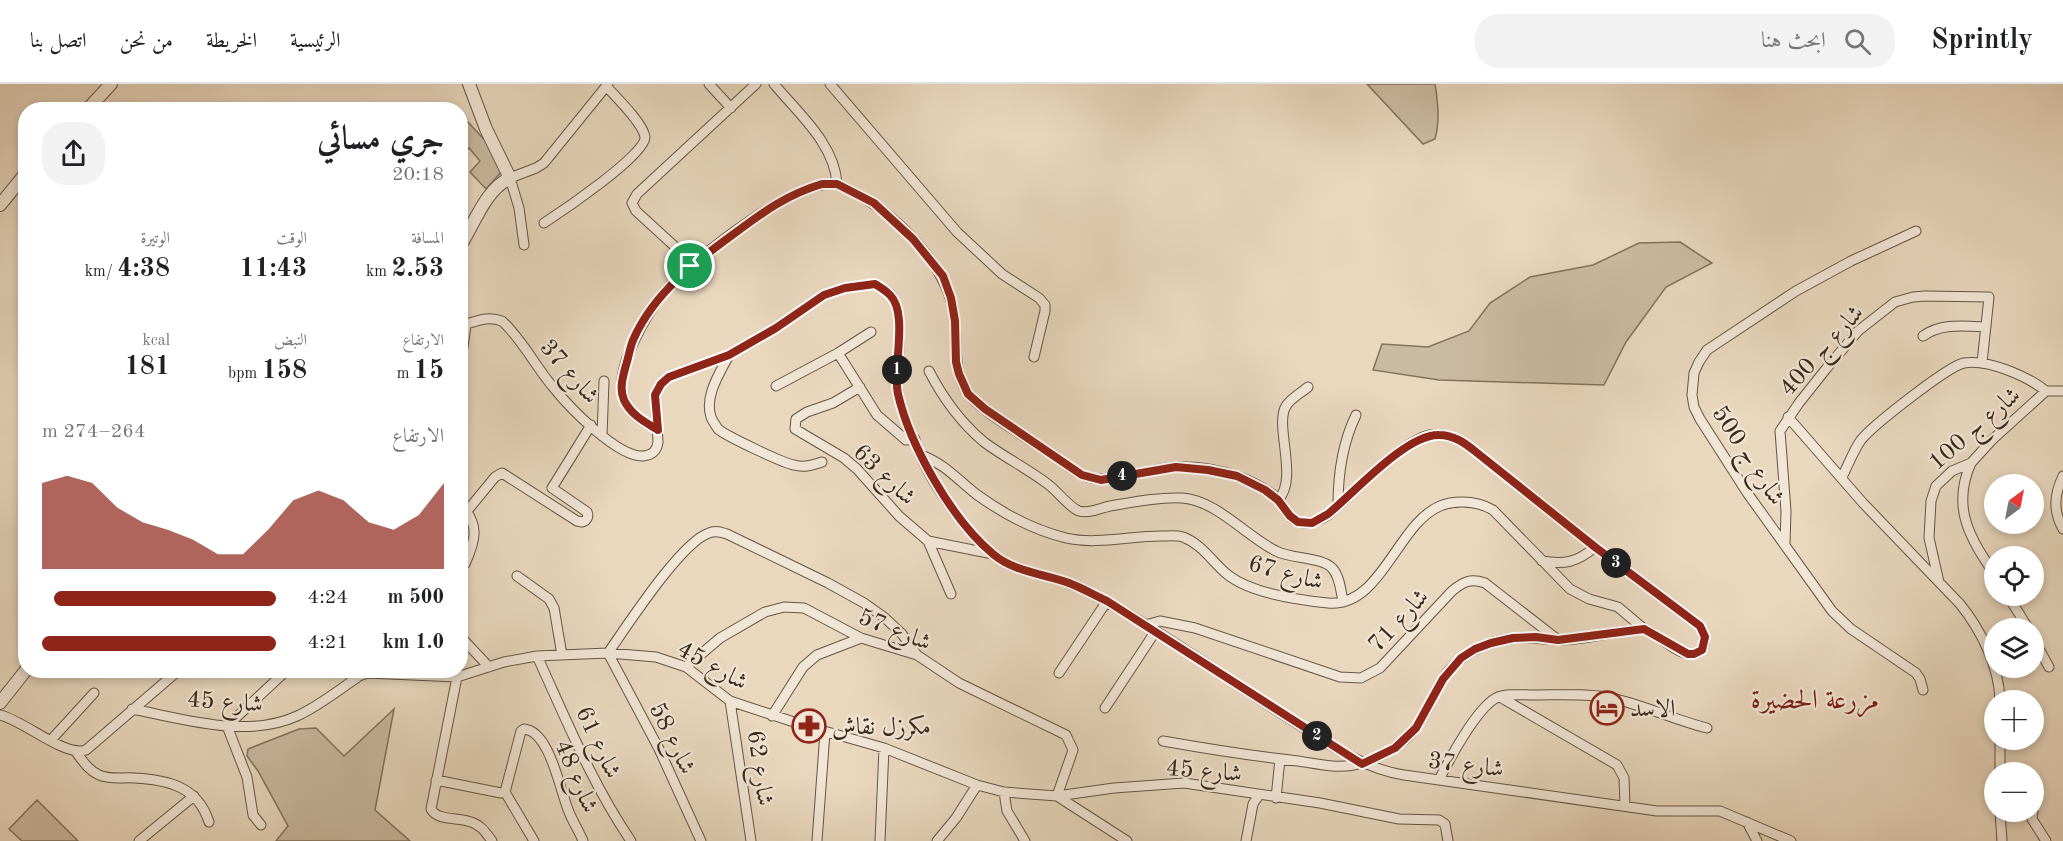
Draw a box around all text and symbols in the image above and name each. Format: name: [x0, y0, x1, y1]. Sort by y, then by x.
search box: [1475, 14, 1895, 68]
icon: search: [1841, 25, 1874, 58]
text: Sprintly: [1931, 27, 2033, 55]
text: ابحث هنا: [1761, 30, 1826, 52]
text: اتصل بنا: [30, 31, 87, 52]
text: من نحن: [120, 31, 173, 52]
text: الخريطة: [206, 31, 257, 52]
text: الرئيسية: [290, 31, 341, 52]
button: share: [42, 122, 105, 185]
text: جري مسائي: [317, 124, 444, 157]
text: 20:18: [392, 165, 444, 185]
text: الوتيرة: [140, 231, 170, 247]
text: الوقت: [276, 231, 307, 247]
text: المسافة: [411, 231, 444, 247]
pin: [664, 240, 715, 291]
icon: arrive: [673, 249, 706, 282]
text: 4:38: [117, 256, 170, 282]
text: 11:43: [239, 256, 307, 282]
text: 2.53: [391, 256, 444, 282]
text: /km: [85, 264, 117, 280]
text: km: [366, 264, 391, 280]
street label: شارع ج 400: [1776, 301, 1874, 406]
text: kcal: [142, 333, 170, 349]
text: النبض: [274, 333, 307, 349]
text: الارتفاع: [402, 333, 444, 349]
street label: شارع 37: [530, 336, 603, 413]
text: 181: [125, 354, 170, 380]
pin: 1: [882, 355, 912, 385]
text: 158: [262, 358, 307, 384]
text: 15: [414, 358, 444, 384]
text: 1: [892, 362, 902, 378]
text: bpm: [228, 366, 262, 382]
text: m: [397, 366, 414, 382]
street label: شارع ج 100: [1925, 383, 2030, 481]
street label: شارع ج 500: [1701, 402, 1788, 514]
text: 264–274 m: [42, 422, 146, 442]
text: الارتفاع: [392, 427, 444, 447]
street label: شارع 63: [844, 440, 919, 515]
pin: 4: [1107, 461, 1137, 491]
text: 4: [1117, 468, 1127, 484]
north arrow: [1984, 474, 2044, 534]
map controls: [1984, 474, 2044, 822]
button: locate: [1984, 546, 2044, 606]
pin: 3: [1601, 548, 1631, 578]
street label: شارع 67: [1244, 552, 1325, 601]
text: 3: [1611, 555, 1621, 571]
street label: شارع 71: [1365, 585, 1439, 662]
text: 4:24: [308, 588, 348, 608]
text: 500 m: [388, 588, 444, 608]
street label: شارع 57: [852, 605, 934, 662]
button: layers: [1984, 618, 2044, 678]
text: 4:21: [308, 633, 348, 653]
text: 1.0 km: [382, 633, 444, 653]
street label: شارع 45: [670, 638, 751, 701]
district label: مزرعة الحضيرة: [1751, 687, 1879, 718]
street label: شارع 45: [186, 688, 264, 724]
hotel icon: الاسد: [1589, 690, 1625, 726]
button: +: [1984, 690, 2044, 750]
place label: الاسد: [1630, 698, 1676, 722]
street label: شارع 58: [638, 699, 699, 781]
street label: شارع 61: [565, 703, 624, 785]
pharmacy icon: مكرزل نقاش: [791, 708, 827, 744]
place label: مكرزل نقاش: [832, 714, 931, 741]
pin: 2: [1302, 721, 1332, 751]
text: 2: [1312, 728, 1322, 744]
street label: شارع 62: [736, 729, 776, 809]
street label: شارع 48: [544, 737, 601, 819]
street label: شارع 37: [1426, 749, 1505, 788]
street label: شارع 45: [1164, 757, 1243, 793]
button: −: [1984, 762, 2044, 822]

